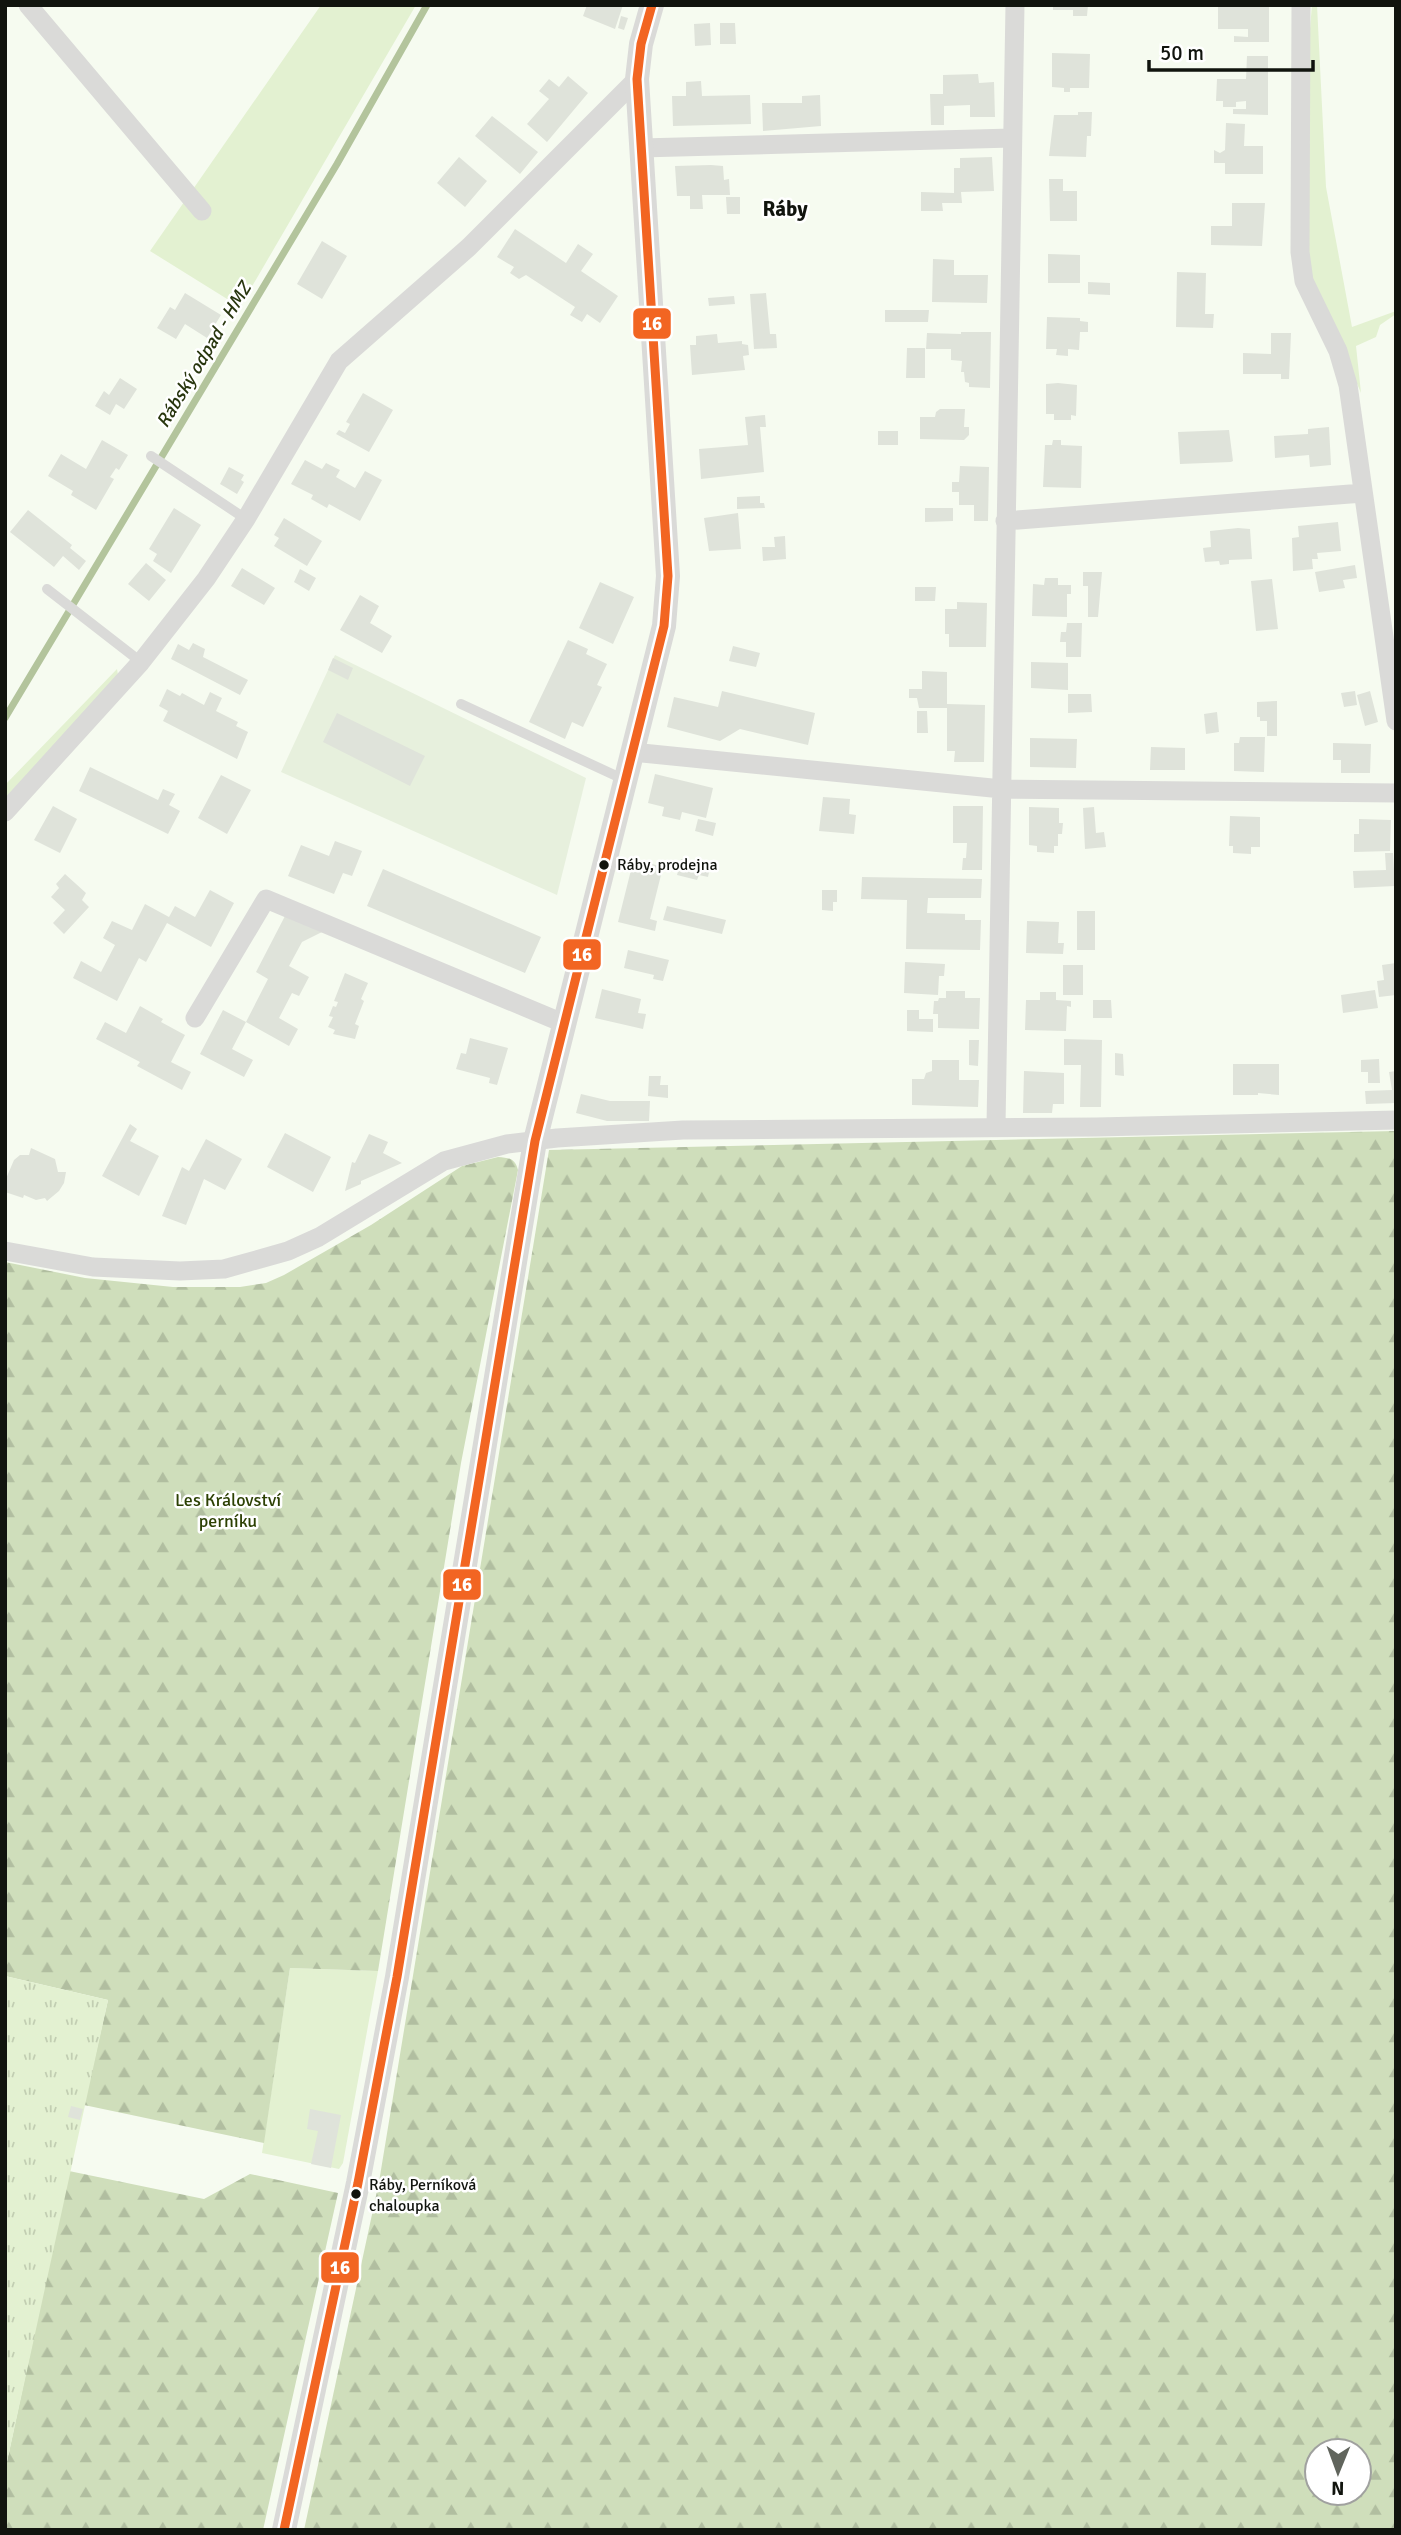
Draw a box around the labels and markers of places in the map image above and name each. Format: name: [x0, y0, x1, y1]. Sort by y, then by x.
place label: Ráby, prodejna: [617, 855, 718, 875]
marker: Ráby, prodejna: [597, 858, 611, 872]
place label: Ráby, Perníková chaloupka: [369, 2175, 476, 2216]
marker: Ráby, Perníková chaloupka: [349, 2187, 363, 2201]

